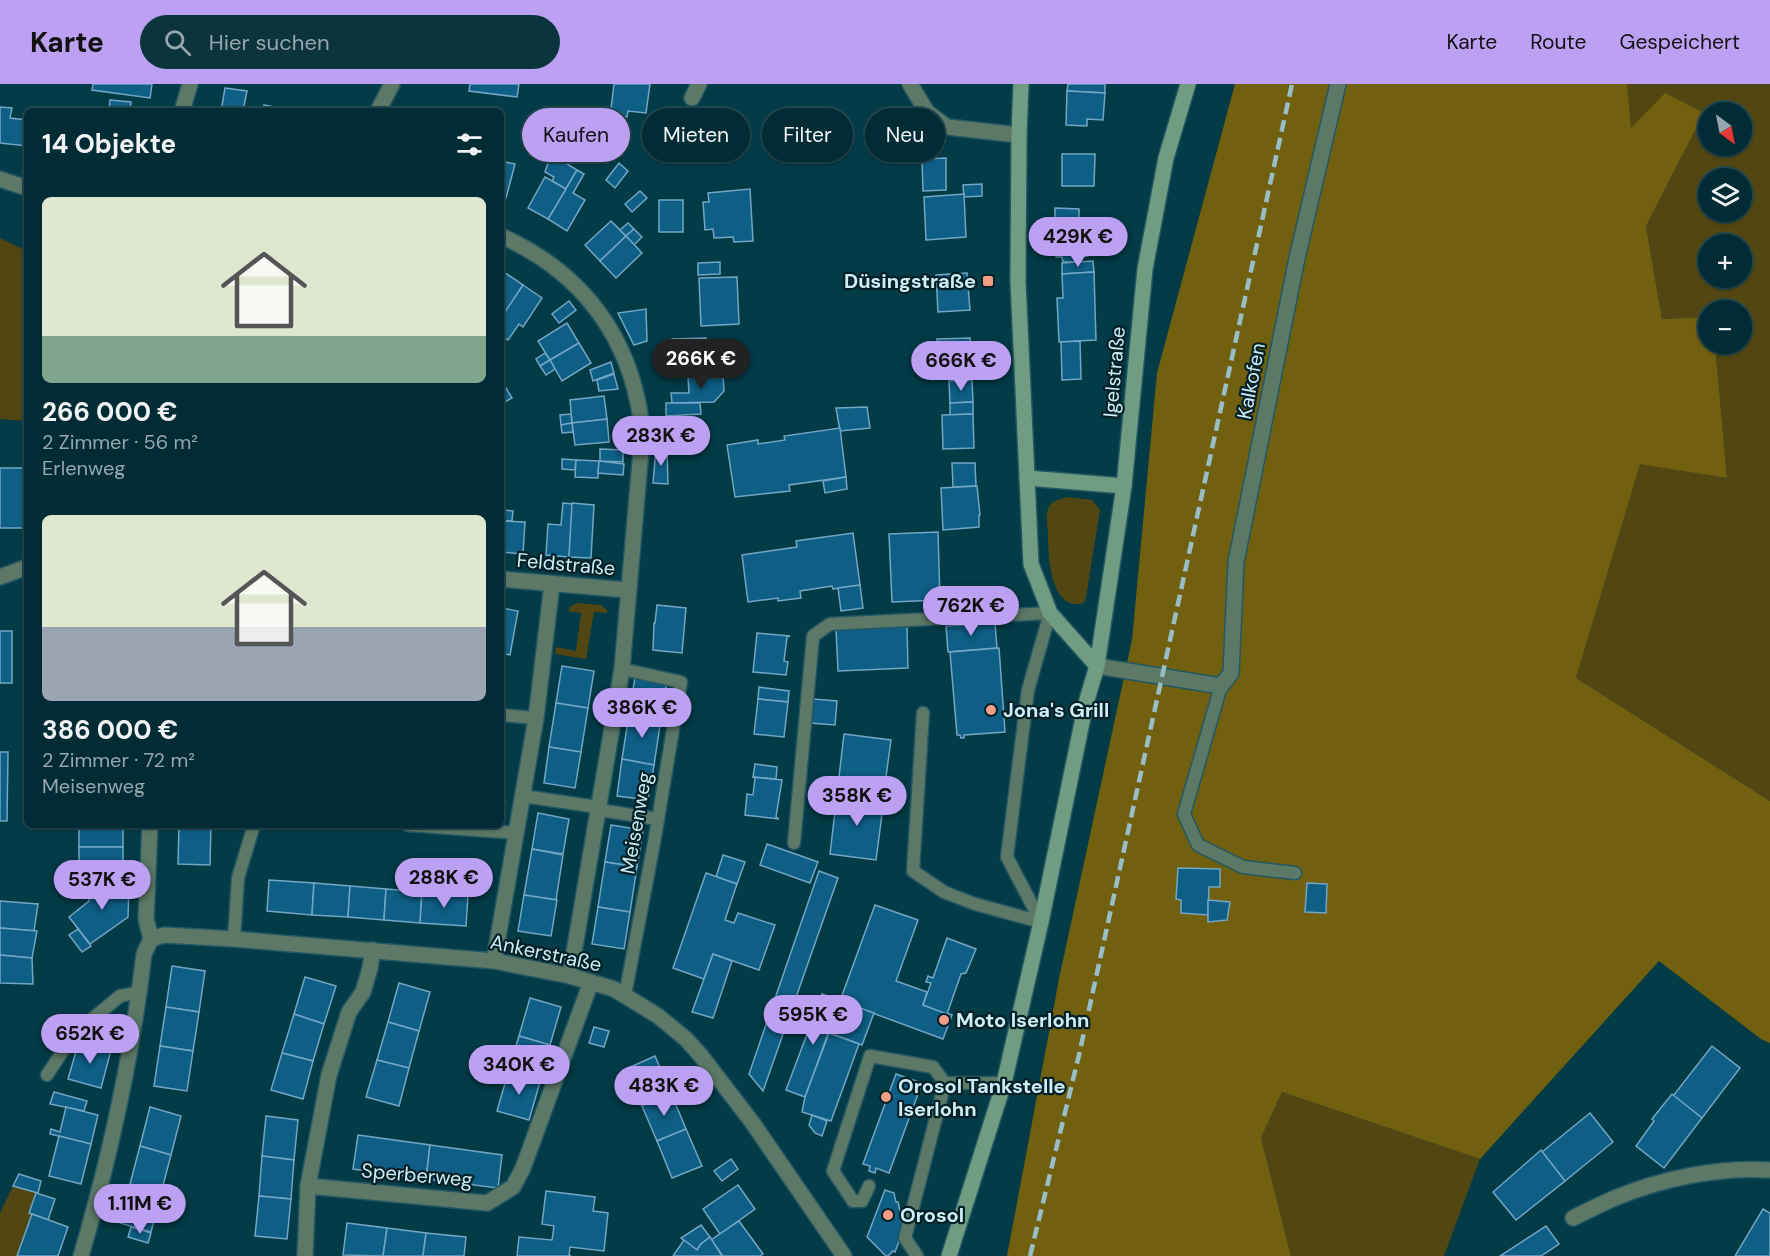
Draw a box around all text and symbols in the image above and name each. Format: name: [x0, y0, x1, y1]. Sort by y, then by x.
search box: [140, 15, 560, 69]
text: Karte: [30, 24, 104, 61]
icon: search: [161, 26, 194, 59]
text: Hier suchen: [209, 28, 330, 57]
text: Karte: [1446, 28, 1497, 56]
text: Route: [1530, 28, 1586, 56]
text: Gespeichert: [1619, 28, 1740, 56]
north arrow: [1698, 102, 1752, 156]
map controls: [1698, 102, 1752, 354]
chip: Kaufen: [522, 108, 630, 162]
chip: Mieten: [642, 108, 750, 162]
chip: Filter: [762, 108, 853, 162]
chip: Neu: [865, 108, 945, 162]
text: 14 Objekte: [42, 127, 176, 161]
icon: filters: [453, 128, 486, 161]
button: layers: [1698, 168, 1752, 222]
pin: 429K €: [1029, 217, 1127, 268]
text: 429K €: [1043, 223, 1113, 249]
button: +: [1698, 234, 1752, 288]
icon: home: [210, 236, 318, 344]
place label: Düsingstraße: [844, 268, 976, 294]
marker: Düsingstraße: [981, 274, 995, 288]
button: −: [1698, 300, 1752, 354]
street label: Igelstraße: [1097, 325, 1131, 419]
pin: 266K €: [652, 339, 750, 390]
pin: 666K €: [912, 341, 1010, 392]
street label: Kalkofen: [1231, 341, 1271, 421]
text: 266K €: [666, 345, 736, 371]
text: 666K €: [925, 347, 997, 373]
text: 266 000 €: [42, 395, 178, 429]
pin: 283K €: [612, 416, 710, 467]
text: 283K €: [626, 422, 696, 448]
text: 2 Zimmer · 56 m²: [42, 429, 198, 455]
text: Erlenweg: [42, 455, 125, 481]
street label: Feldstraße: [516, 547, 616, 581]
icon: home: [210, 554, 318, 662]
pin: 762K €: [922, 586, 1020, 637]
text: 762K €: [937, 592, 1005, 618]
pin: 386K €: [593, 688, 691, 739]
text: 386K €: [607, 694, 677, 720]
place label: Jona's Grill: [1003, 697, 1109, 723]
marker: Jona's Grill: [984, 703, 998, 717]
text: 386 000 €: [42, 713, 178, 747]
text: 2 Zimmer · 72 m²: [42, 747, 195, 773]
street label: Meisenweg: [614, 770, 658, 876]
text: Meisenweg: [42, 773, 145, 799]
pin: 358K €: [808, 776, 906, 827]
text: 358K €: [822, 782, 892, 808]
pin: 288K €: [395, 858, 493, 909]
pin: 537K €: [53, 860, 151, 911]
text: 288K €: [409, 864, 479, 890]
text: 537K €: [68, 866, 136, 892]
street label: Ankerstraße: [488, 929, 604, 977]
pin: 595K €: [764, 995, 862, 1046]
text: 595K €: [778, 1001, 848, 1027]
place label: Moto Iserlohn: [956, 1007, 1089, 1033]
marker: Moto Iserlohn: [937, 1013, 951, 1027]
pin: 652K €: [41, 1014, 139, 1065]
text: 652K €: [55, 1020, 125, 1046]
pin: 340K €: [470, 1045, 568, 1096]
text: 340K €: [483, 1051, 555, 1077]
pin: 483K €: [615, 1066, 713, 1117]
text: 483K €: [628, 1072, 700, 1098]
place label: Orosol Tankstelle Iserlohn: [898, 1073, 1066, 1122]
marker: Orosol Tankstelle Iserlohn: [879, 1090, 893, 1104]
street label: Sperberweg: [360, 1157, 474, 1193]
pin: 1.11M €: [85, 1184, 195, 1235]
text: 1.11M €: [108, 1190, 172, 1216]
place label: Orosol: [900, 1202, 964, 1228]
marker: Orosol: [881, 1208, 895, 1222]

